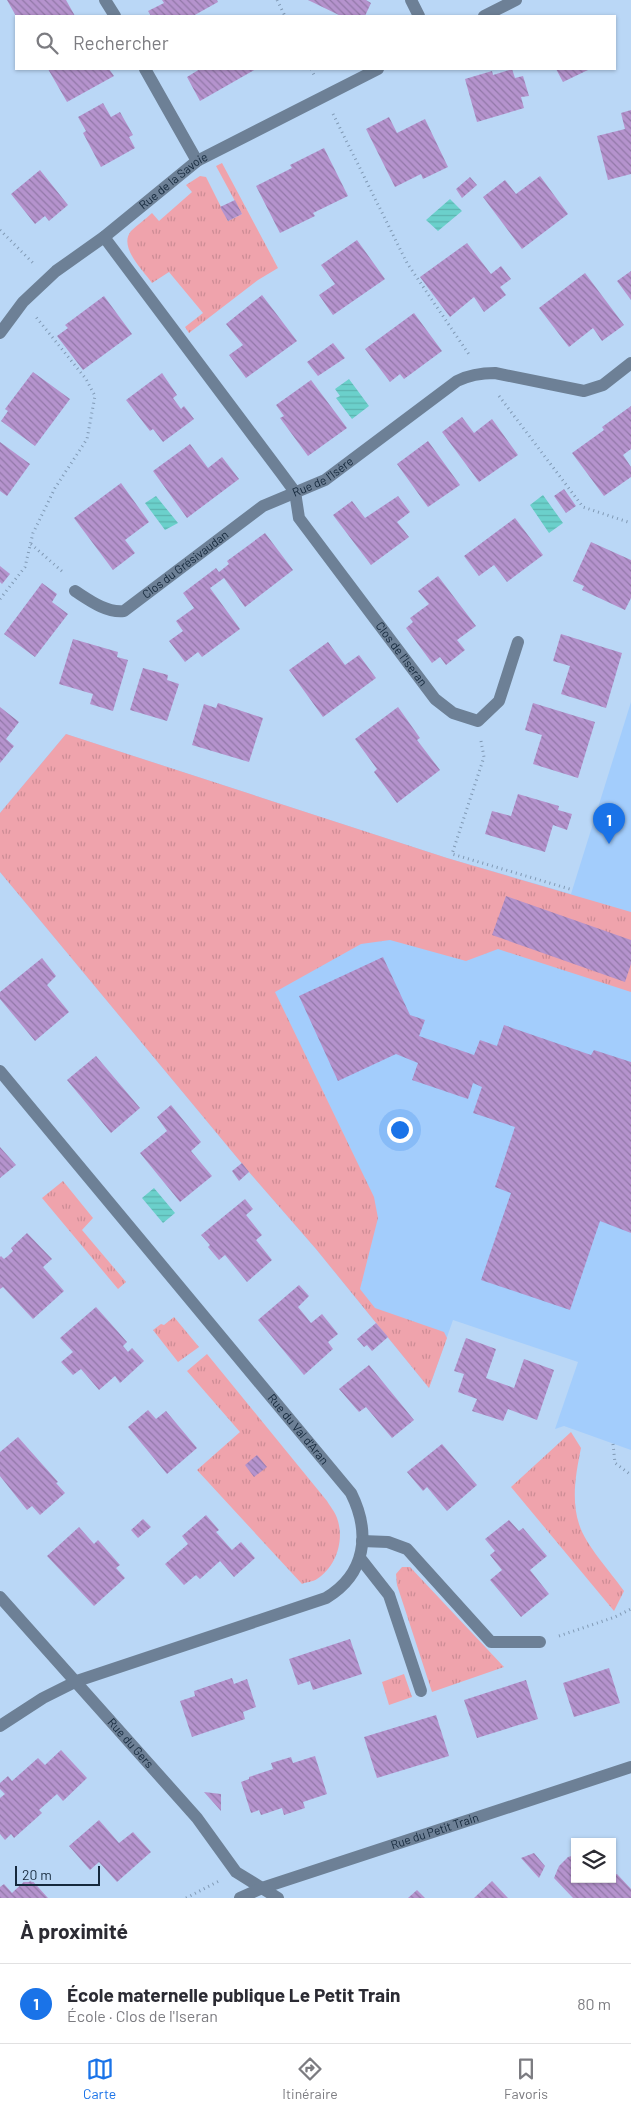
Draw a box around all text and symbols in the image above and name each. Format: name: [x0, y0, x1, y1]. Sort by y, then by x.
search box: [15, 15, 616, 70]
icon: search: [33, 29, 61, 57]
text: Rechercher: [73, 31, 169, 54]
street label: Rue de la Savoie: [136, 149, 210, 212]
street label: Rue de l'Isére: [290, 453, 356, 499]
street label: Clos du Grésivaudan: [139, 527, 231, 601]
street label: Clos de l'Iseran: [373, 618, 431, 688]
pin: 1: [593, 803, 625, 844]
your location: [387, 1117, 413, 1143]
street label: Rue du Val d'Aran: [265, 1391, 332, 1467]
street label: Rue du Gers: [105, 1715, 157, 1771]
street label: Rue du Petit Train: [389, 1809, 480, 1851]
map controls: [571, 1838, 616, 1883]
button: layers: [571, 1838, 616, 1883]
scale bar: [15, 1863, 100, 1886]
text: 20 m: [22, 1866, 52, 1883]
text: À proximité: [20, 1918, 128, 1943]
text: École maternelle publique Le Petit Train: [67, 1983, 400, 2006]
text: 1: [33, 1994, 39, 2013]
text: 80 m: [577, 1994, 611, 2013]
text: École · Clos de l'Iseran: [67, 2006, 218, 2025]
tab: Carte: [83, 2055, 116, 2102]
tab: Itinéraire: [282, 2055, 338, 2102]
tab: Favoris: [504, 2055, 548, 2102]

